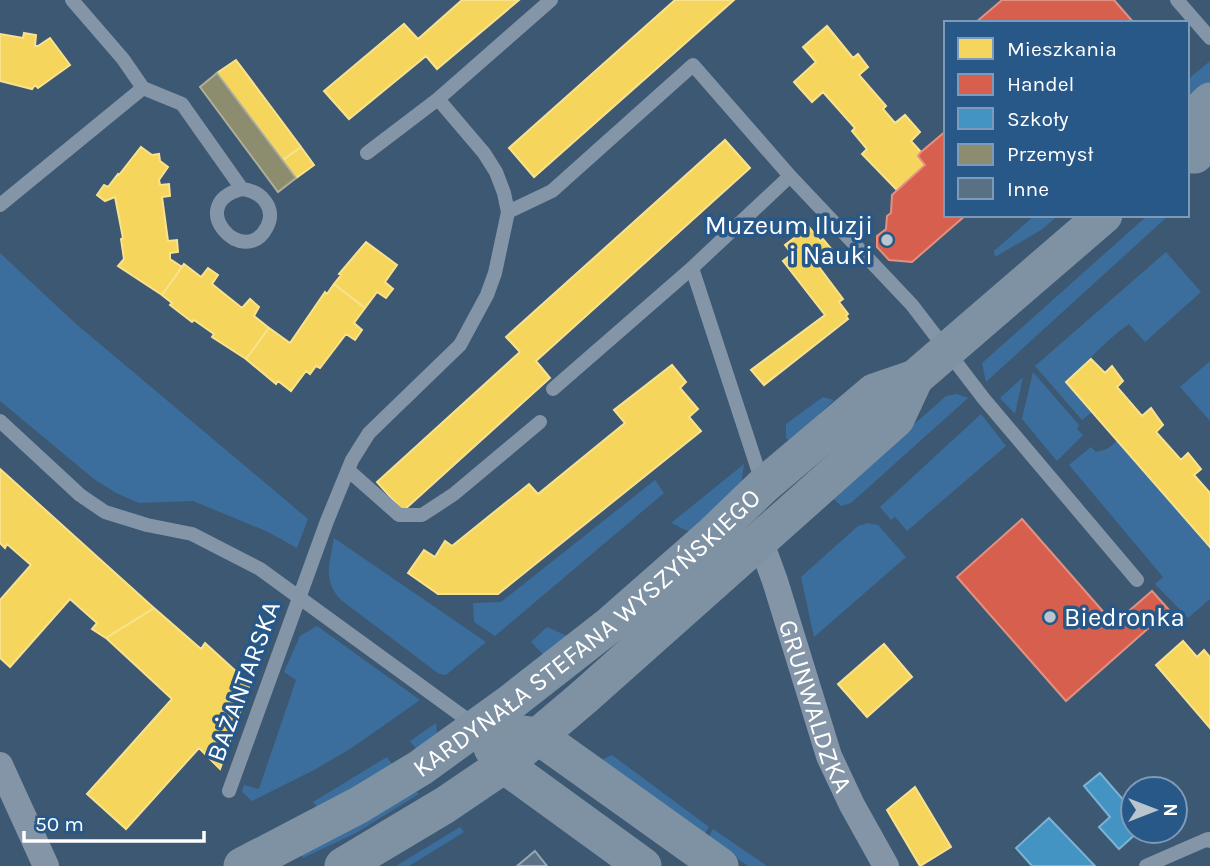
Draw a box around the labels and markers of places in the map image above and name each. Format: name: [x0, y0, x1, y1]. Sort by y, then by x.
place label: Muzeum Iluzji i Nauki: [705, 210, 873, 271]
marker: Muzeum Iluzji i Nauki: [879, 232, 895, 248]
place label: Biedronka: [1064, 602, 1185, 633]
marker: Biedronka: [1042, 609, 1058, 625]

